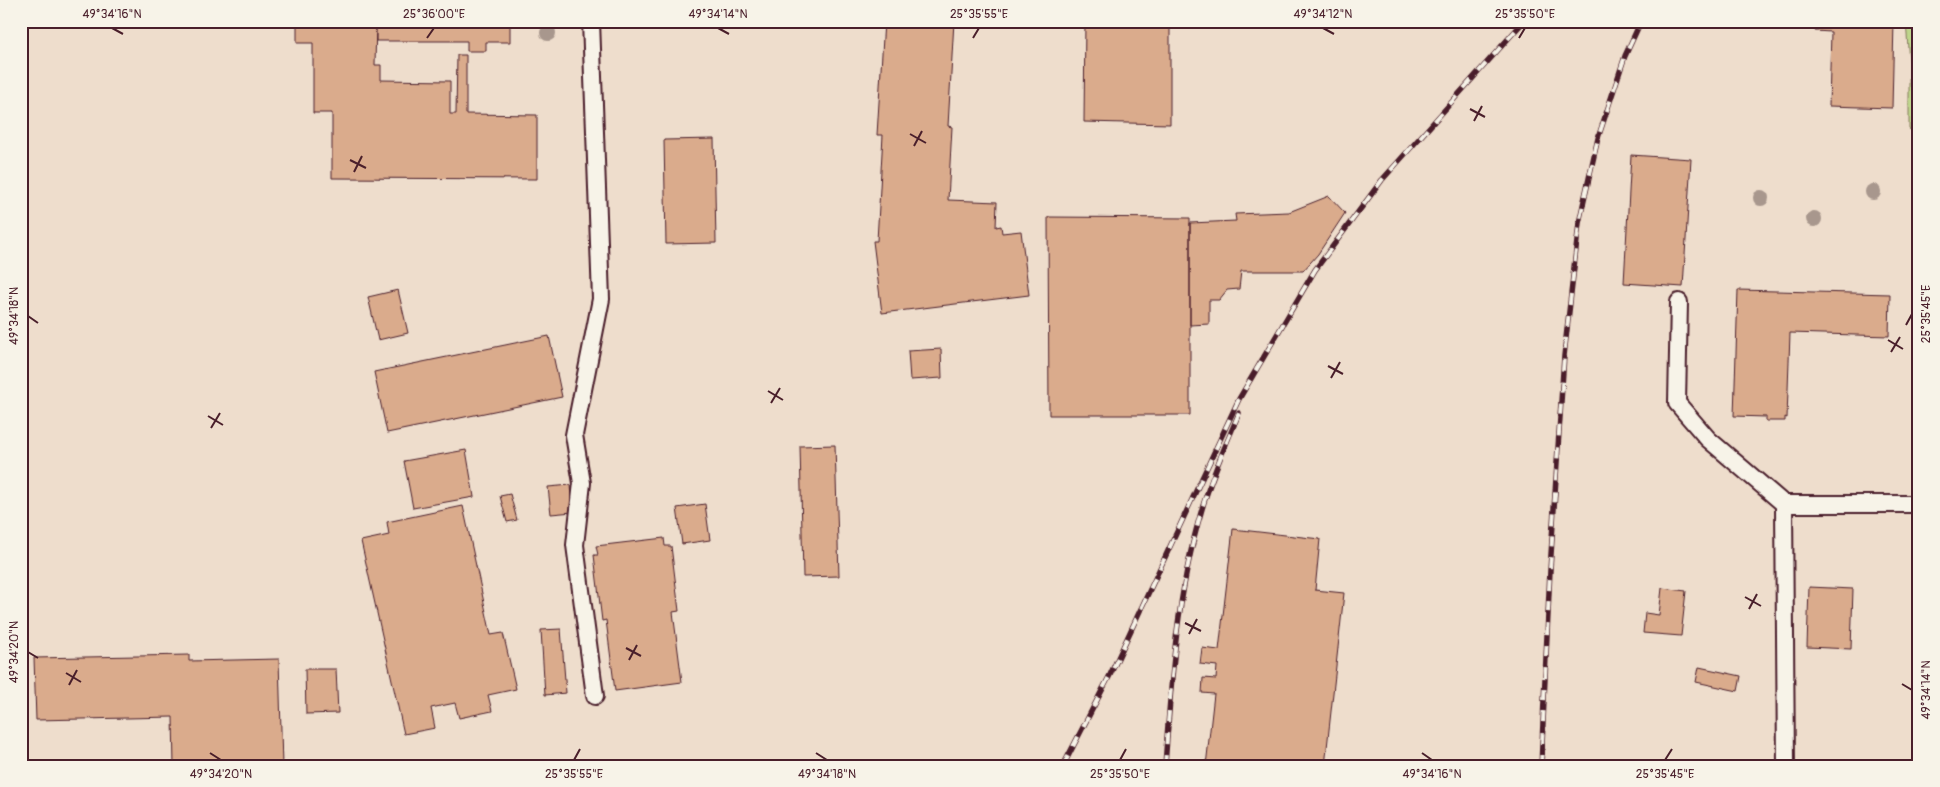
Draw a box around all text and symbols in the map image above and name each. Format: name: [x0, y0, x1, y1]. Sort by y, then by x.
text: 49°34'16"N: [82, 7, 142, 22]
text: 25°36'00"E: [403, 7, 465, 22]
text: 49°34'14"N: [688, 7, 748, 22]
text: 25°35'55"E: [950, 7, 1008, 22]
text: 49°34'12"N: [1294, 7, 1352, 22]
text: 25°35'50"E: [1495, 7, 1555, 22]
text: 25°35'45"E: [1919, 285, 1934, 343]
text: 49°34'18"N: [7, 287, 22, 345]
text: 49°34'20"N: [7, 621, 22, 683]
text: 49°34'14"N: [1919, 660, 1934, 720]
text: 49°34'20"N: [190, 767, 252, 782]
text: 25°35'55"E: [545, 767, 603, 782]
text: 49°34'18"N: [798, 767, 856, 782]
text: 25°35'50"E: [1090, 767, 1150, 782]
text: 49°34'16"N: [1402, 767, 1462, 782]
text: 25°35'45"E: [1636, 767, 1694, 782]

